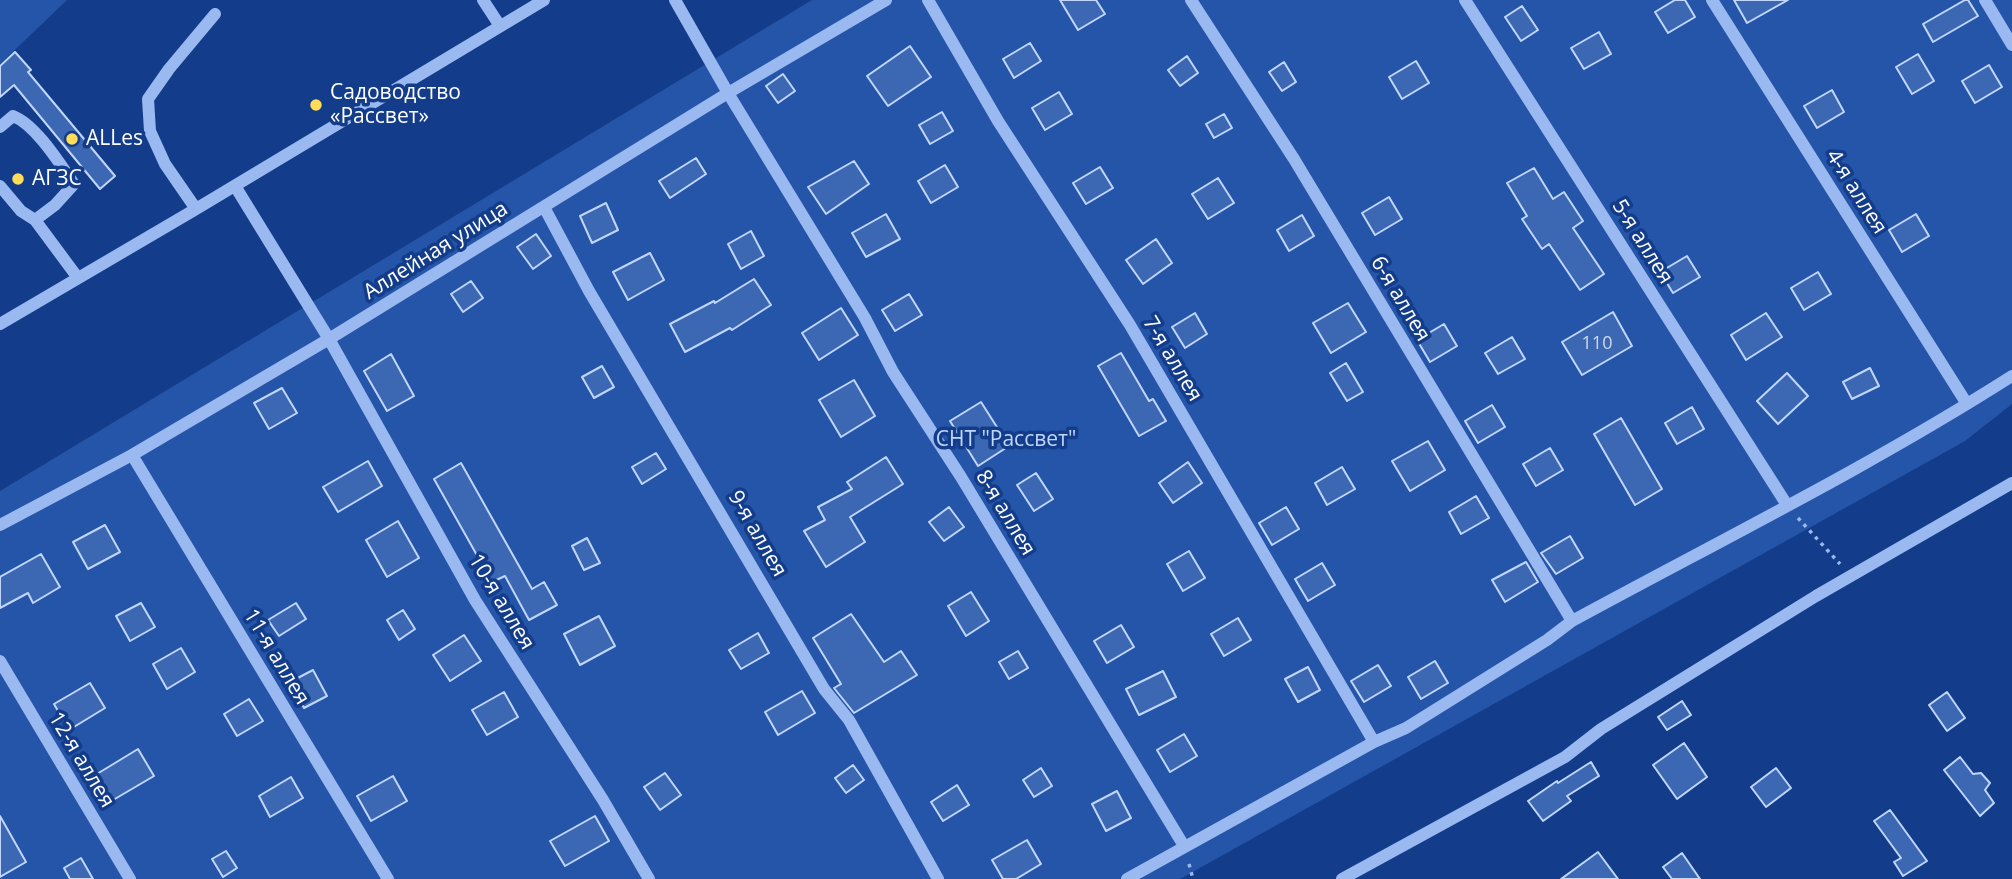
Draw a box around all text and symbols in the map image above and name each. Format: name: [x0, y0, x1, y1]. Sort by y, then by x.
place label: Садоводство «Рассвет»: [330, 80, 461, 130]
marker: Садоводство «Рассвет»: [308, 97, 324, 113]
place label: ALLes: [86, 126, 143, 152]
marker: ALLes: [64, 131, 80, 147]
street label: 4-я аллея: [1820, 145, 1892, 239]
place label: АГЗС: [32, 166, 82, 192]
marker: АГЗС: [10, 171, 26, 187]
street label: 5-я аллея: [1606, 195, 1678, 289]
street label: Аллейная улица: [359, 197, 513, 305]
street label: 6-я аллея: [1365, 252, 1435, 346]
street label: 7-я аллея: [1137, 312, 1207, 406]
house number: 110: [1582, 333, 1612, 355]
park label: СНТ "Рассвет": [936, 427, 1076, 453]
street label: 8-я аллея: [970, 466, 1040, 560]
street label: 9-я аллея: [722, 487, 792, 581]
street label: 10-я аллея: [463, 550, 539, 654]
street label: 11-я аллея: [238, 605, 314, 709]
street label: 12-я аллея: [43, 708, 119, 812]

